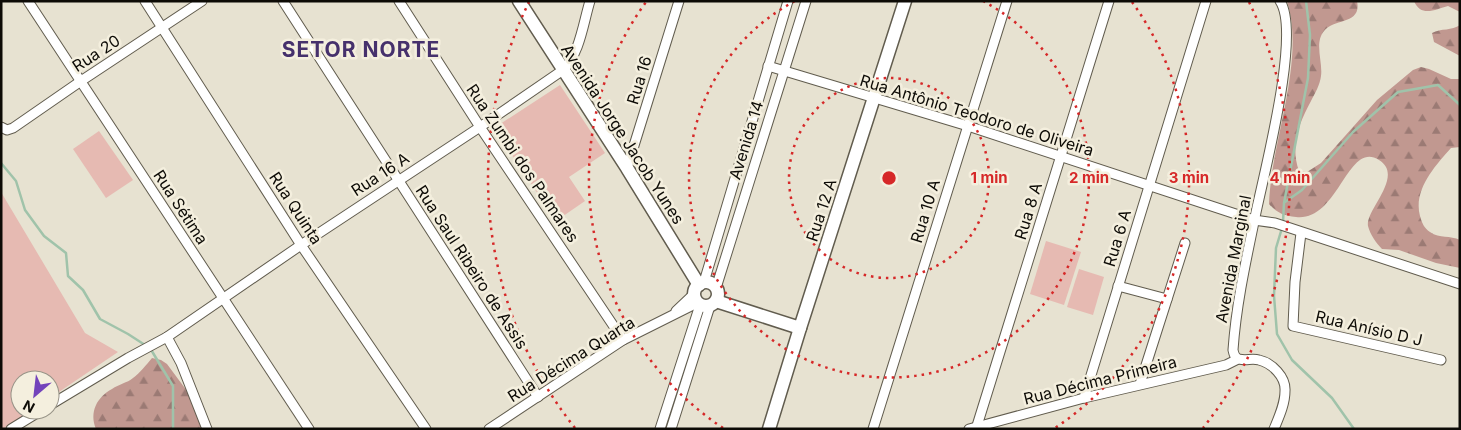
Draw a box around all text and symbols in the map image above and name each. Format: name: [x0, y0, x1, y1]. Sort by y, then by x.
street label: Rua 20: [68, 30, 124, 76]
district label: SETOR NORTE: [282, 37, 440, 62]
street label: Avenida Jorge Jacob Yunes: [557, 40, 689, 228]
street label: Rua 16: [622, 53, 656, 107]
street label: Rua Antônio Teodoro de Oliveira: [858, 70, 1096, 160]
street label: Rua Zumbi dos Palmares: [462, 80, 584, 246]
street label: Avenida 14: [725, 98, 767, 182]
street label: Rua 16 A: [347, 148, 413, 200]
street label: Rua Sétima: [149, 166, 213, 248]
street label: Rua Quinta: [265, 168, 327, 248]
text: 1 min: [970, 168, 1008, 187]
text: 2 min: [1069, 168, 1109, 187]
text: 3 min: [1169, 168, 1209, 187]
text: 4 min: [1270, 168, 1310, 187]
centre of rings: [880, 169, 898, 187]
street label: Rua 12 A: [801, 176, 841, 244]
street label: Rua 10 A: [906, 177, 944, 245]
street label: Rua 8 A: [1010, 180, 1046, 242]
street label: Rua Saul Ribeiro de Assis: [412, 181, 532, 353]
street label: Avenida Marginal: [1211, 193, 1255, 325]
street label: Rua 6 A: [1099, 207, 1135, 269]
street label: Rua Anísio D J: [1314, 306, 1424, 350]
street label: Rua Décima Quarta: [504, 312, 638, 406]
street label: Rua Décima Primeira: [1021, 351, 1179, 409]
north arrow: [10, 370, 60, 420]
text: N: [20, 397, 37, 417]

